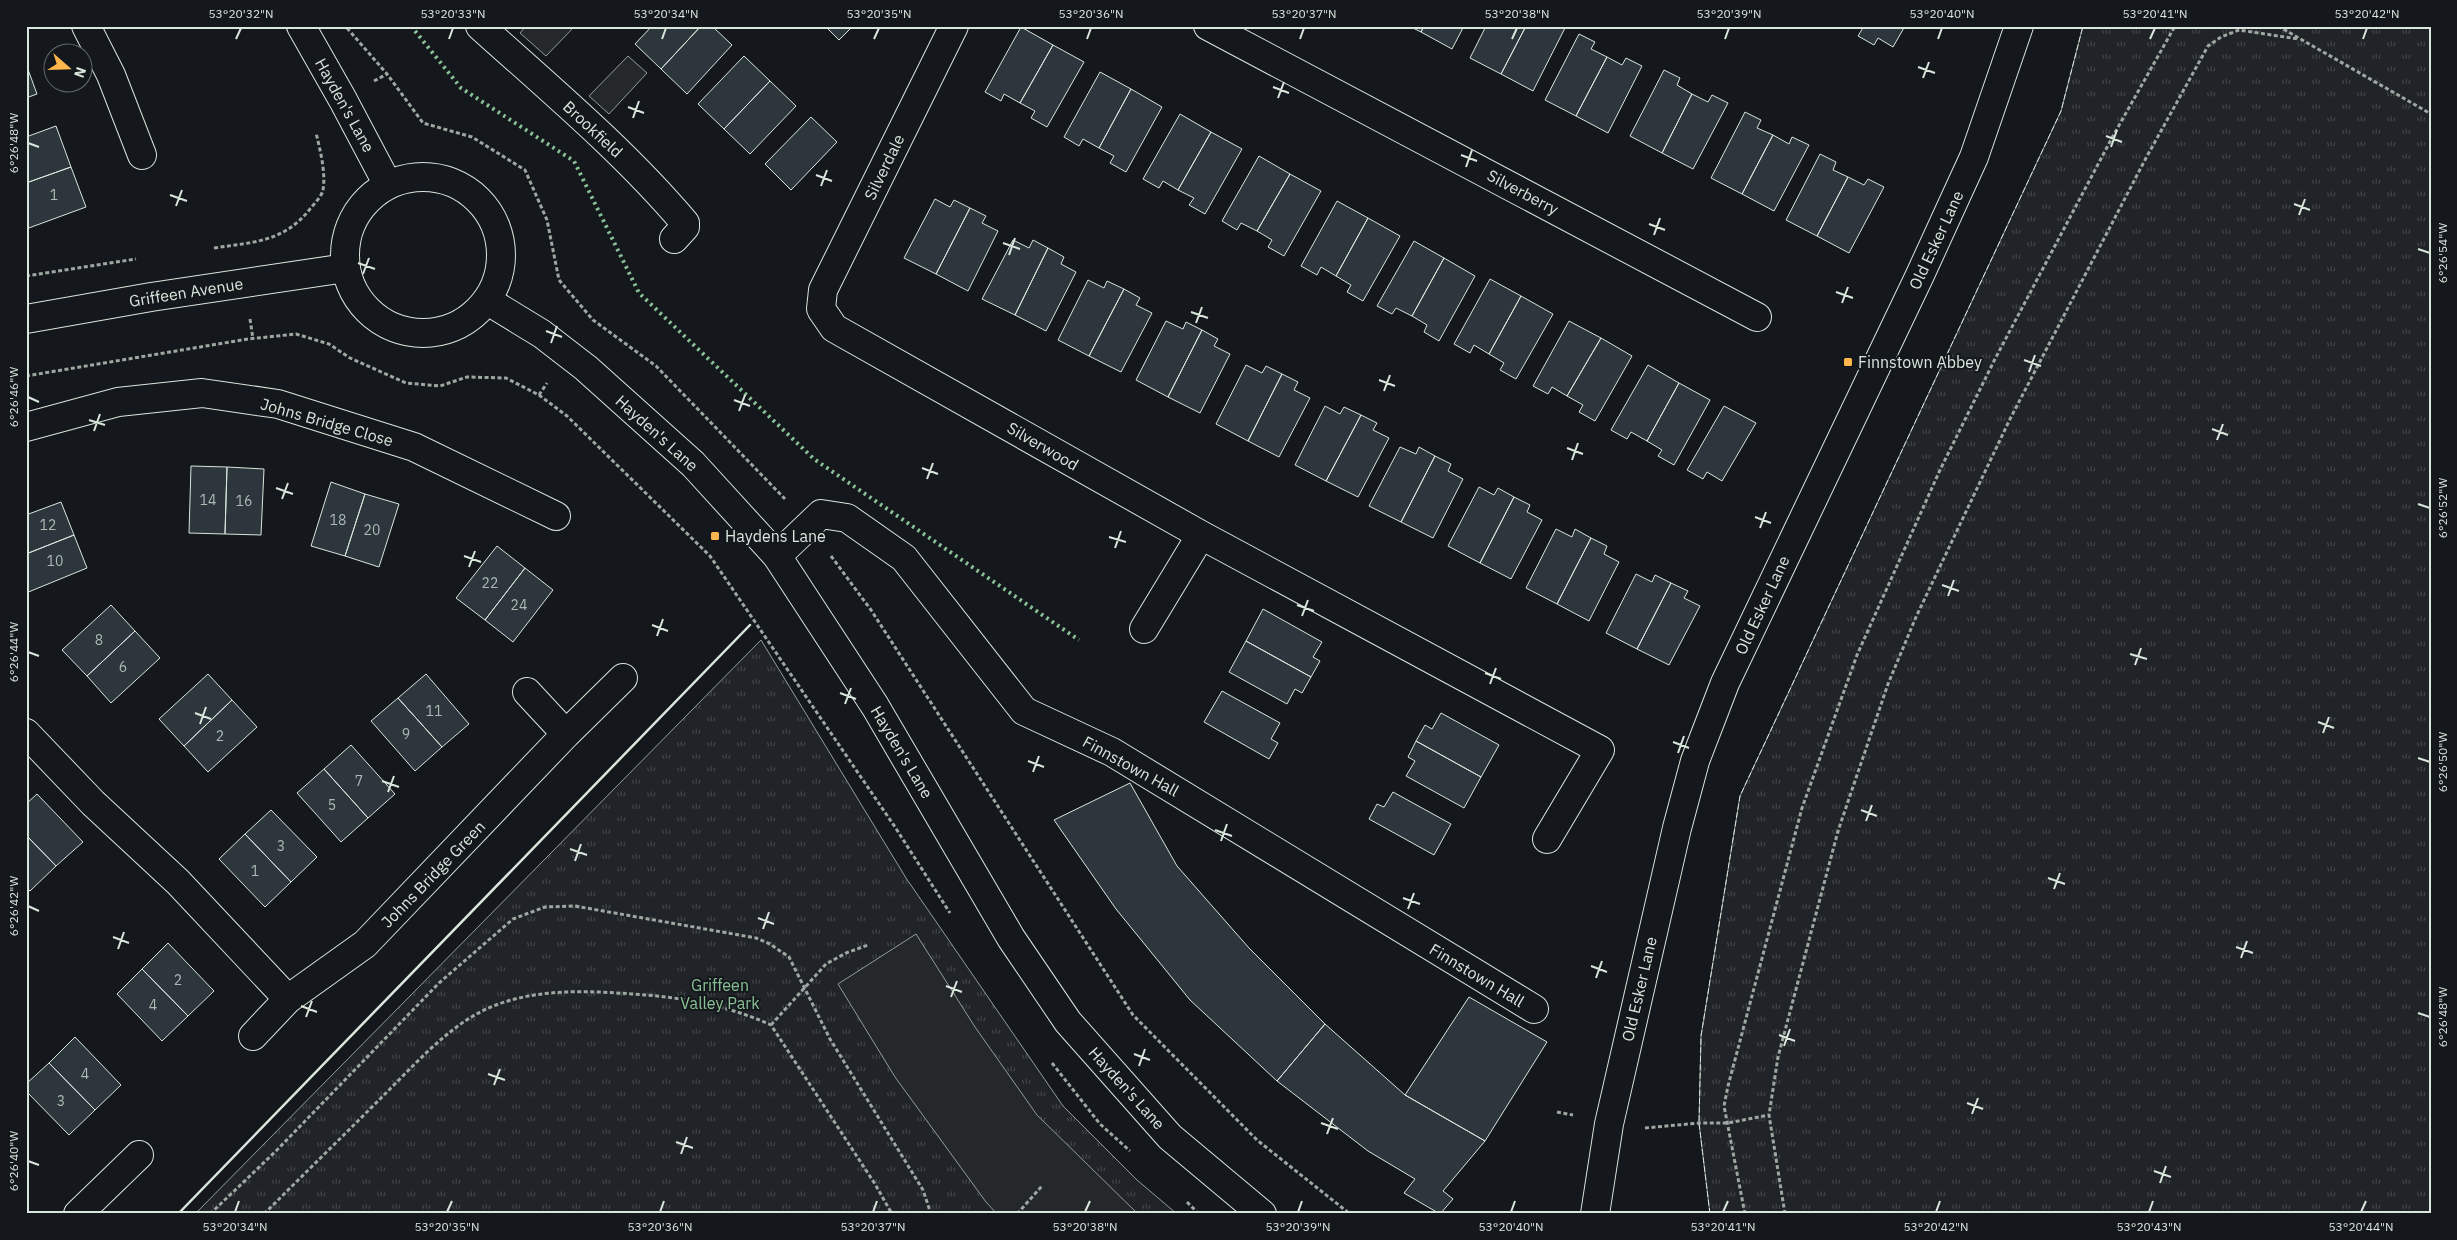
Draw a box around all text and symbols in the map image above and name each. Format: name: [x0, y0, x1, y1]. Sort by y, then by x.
text: 53°20'32"N: [208, 6, 274, 21]
text: 53°20'33"N: [420, 6, 486, 21]
text: 53°20'34"N: [633, 6, 699, 21]
text: 53°20'35"N: [846, 6, 912, 21]
text: 53°20'36"N: [1058, 6, 1124, 21]
text: 53°20'37"N: [1271, 6, 1337, 21]
text: 53°20'38"N: [1484, 6, 1550, 21]
text: 53°20'39"N: [1696, 6, 1762, 21]
text: 53°20'40"N: [1909, 6, 1975, 21]
text: 53°20'41"N: [2122, 6, 2188, 21]
text: 53°20'42"N: [2334, 6, 2400, 21]
north arrow: [42, 42, 92, 92]
street label: Hayden's Lane: [311, 54, 379, 156]
text: N: [70, 65, 90, 80]
street label: Brookfield: [559, 96, 627, 162]
text: 6°26'48"W: [6, 112, 21, 173]
street label: Silverdale: [860, 131, 909, 203]
street label: Silverberry: [1484, 165, 1562, 219]
house number: 1: [50, 186, 58, 204]
street label: Old Esker Lane: [1904, 187, 1968, 293]
text: 6°26'54"W: [2435, 222, 2450, 283]
street label: Griffeen Avenue: [128, 273, 245, 311]
place label: Finnstown Abbey: [1858, 352, 1982, 372]
marker: Finnstown Abbey: [1842, 356, 1854, 368]
text: 6°26'46"W: [6, 366, 21, 427]
street label: Hayden's Lane: [611, 391, 703, 476]
street label: Johns Bridge Close: [258, 393, 396, 451]
street label: Silverwood: [1004, 417, 1082, 475]
text: 6°26'52"W: [2435, 477, 2450, 538]
house number: 14: [200, 491, 216, 509]
house number: 16: [236, 492, 252, 510]
house number: 18: [330, 511, 346, 529]
house number: 12: [40, 516, 56, 534]
house number: 20: [364, 521, 380, 539]
place label: Haydens Lane: [725, 526, 826, 546]
marker: Haydens Lane: [709, 530, 721, 542]
house number: 10: [47, 552, 63, 570]
street label: Old Esker Lane: [1730, 552, 1794, 658]
house number: 22: [482, 574, 498, 592]
house number: 24: [511, 596, 527, 614]
text: 6°26'44"W: [6, 621, 21, 682]
house number: 8: [95, 631, 103, 649]
house number: 6: [119, 658, 127, 676]
house number: 11: [426, 702, 442, 720]
street label: Hayden's Lane: [867, 702, 938, 802]
house number: 9: [402, 725, 410, 743]
house number: 2: [216, 727, 224, 745]
street label: Finnstown Hall: [1079, 731, 1183, 801]
text: 6°26'50"W: [2435, 731, 2450, 792]
house number: 7: [355, 772, 363, 790]
house number: 5: [328, 796, 336, 814]
street label: Johns Bridge Green: [377, 816, 489, 932]
house number: 3: [277, 837, 285, 855]
house number: 1: [251, 862, 259, 880]
text: 6°26'42"W: [6, 875, 21, 936]
street label: Old Esker Lane: [1617, 934, 1661, 1043]
street label: Finnstown Hall: [1426, 939, 1528, 1011]
house number: 2: [174, 971, 182, 989]
park label: Griffeen Valley Park: [680, 975, 760, 1013]
text: 6°26'48"W: [2435, 986, 2450, 1047]
house number: 4: [149, 996, 157, 1014]
street label: Hayden's Lane: [1085, 1042, 1170, 1134]
house number: 4: [81, 1065, 89, 1083]
house number: 3: [57, 1092, 65, 1110]
text: 6°26'40"W: [6, 1130, 21, 1191]
text: 53°20'34"N: [202, 1219, 268, 1234]
text: 53°20'35"N: [414, 1219, 480, 1234]
text: 53°20'36"N: [627, 1219, 693, 1234]
text: 53°20'37"N: [840, 1219, 906, 1234]
text: 53°20'38"N: [1052, 1219, 1118, 1234]
text: 53°20'39"N: [1265, 1219, 1331, 1234]
text: 53°20'40"N: [1478, 1219, 1544, 1234]
text: 53°20'41"N: [1690, 1219, 1756, 1234]
text: 53°20'42"N: [1903, 1219, 1969, 1234]
text: 53°20'43"N: [2116, 1219, 2182, 1234]
text: 53°20'44"N: [2328, 1219, 2394, 1234]

